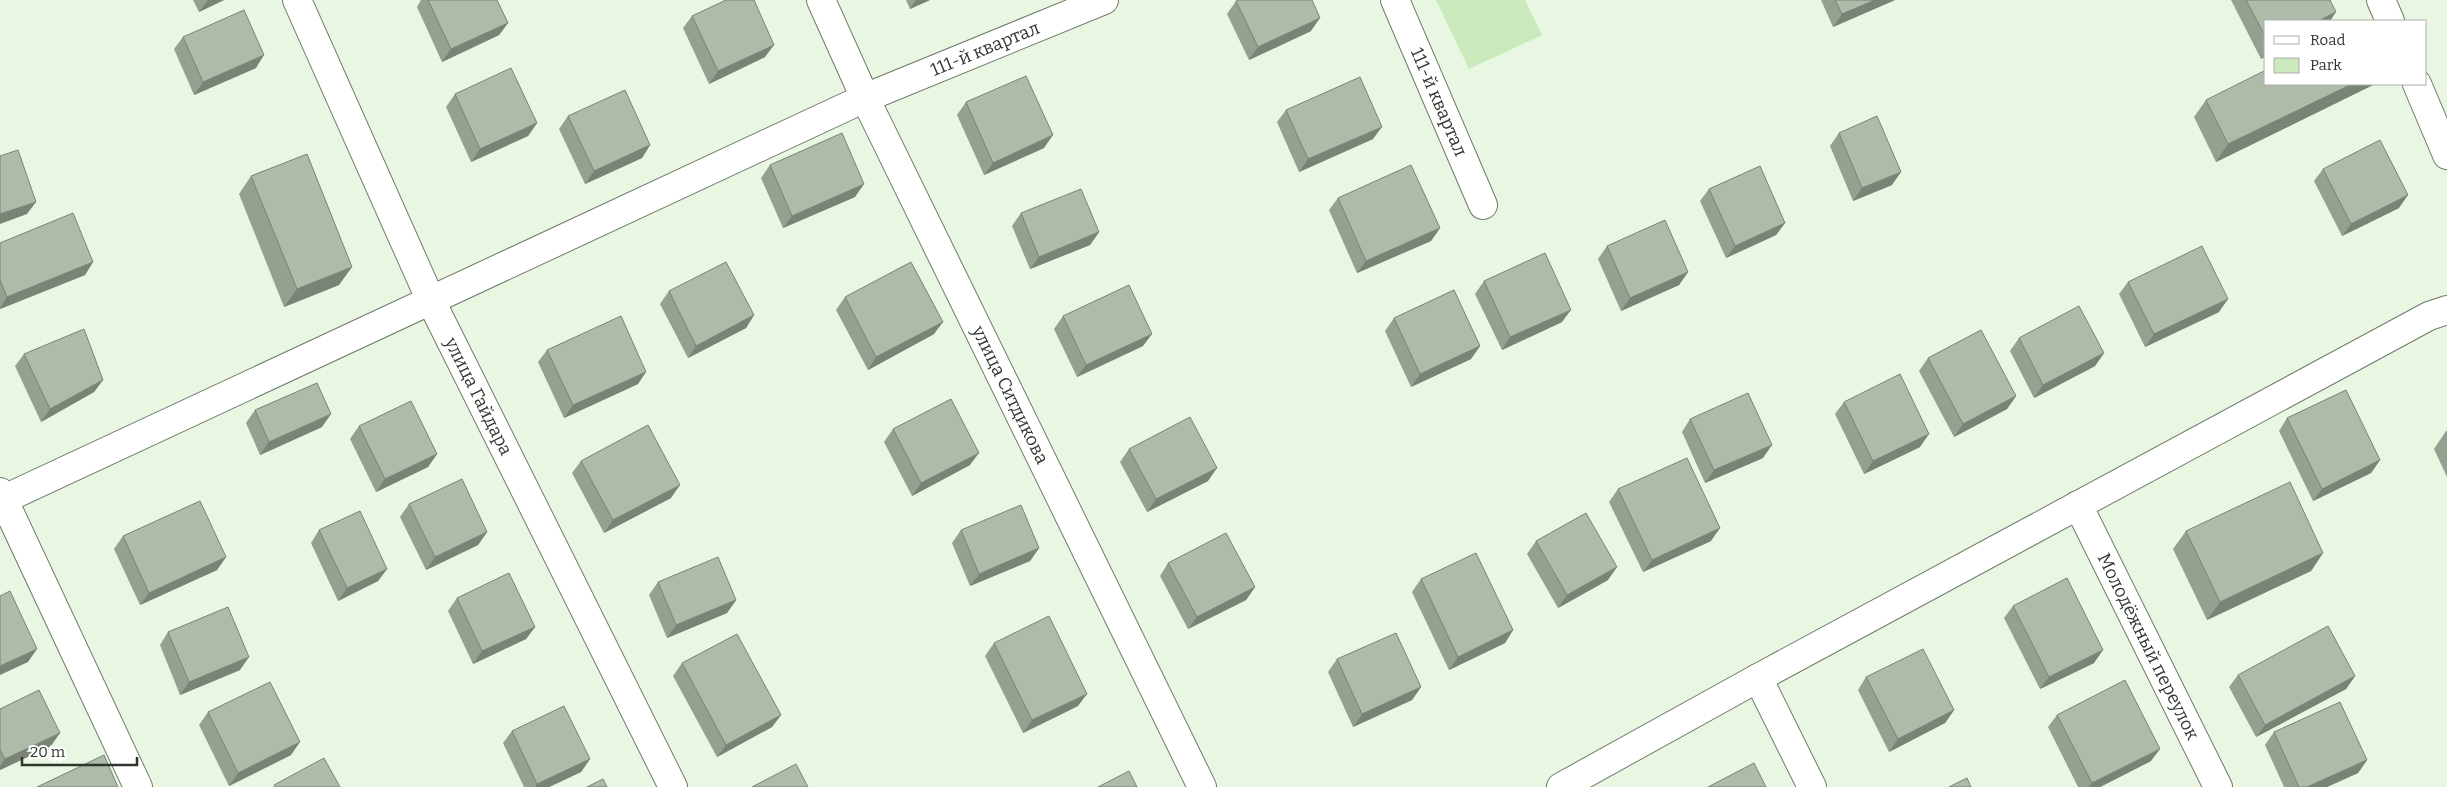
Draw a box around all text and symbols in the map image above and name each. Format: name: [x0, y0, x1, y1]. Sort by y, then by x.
street label: 111-й квартал: [927, 16, 1043, 81]
legend: [2264, 20, 2427, 85]
text: Road: [2310, 31, 2345, 49]
street label: 111-й квартал: [1406, 44, 1472, 160]
text: Park: [2310, 56, 2342, 74]
street label: улица Ситдикова: [967, 321, 1053, 468]
street label: улица Гайдара: [439, 333, 517, 459]
street label: Молодёжный переулок: [2093, 550, 2204, 744]
scale bar: [22, 734, 138, 766]
text: 20 m: [30, 743, 66, 761]

